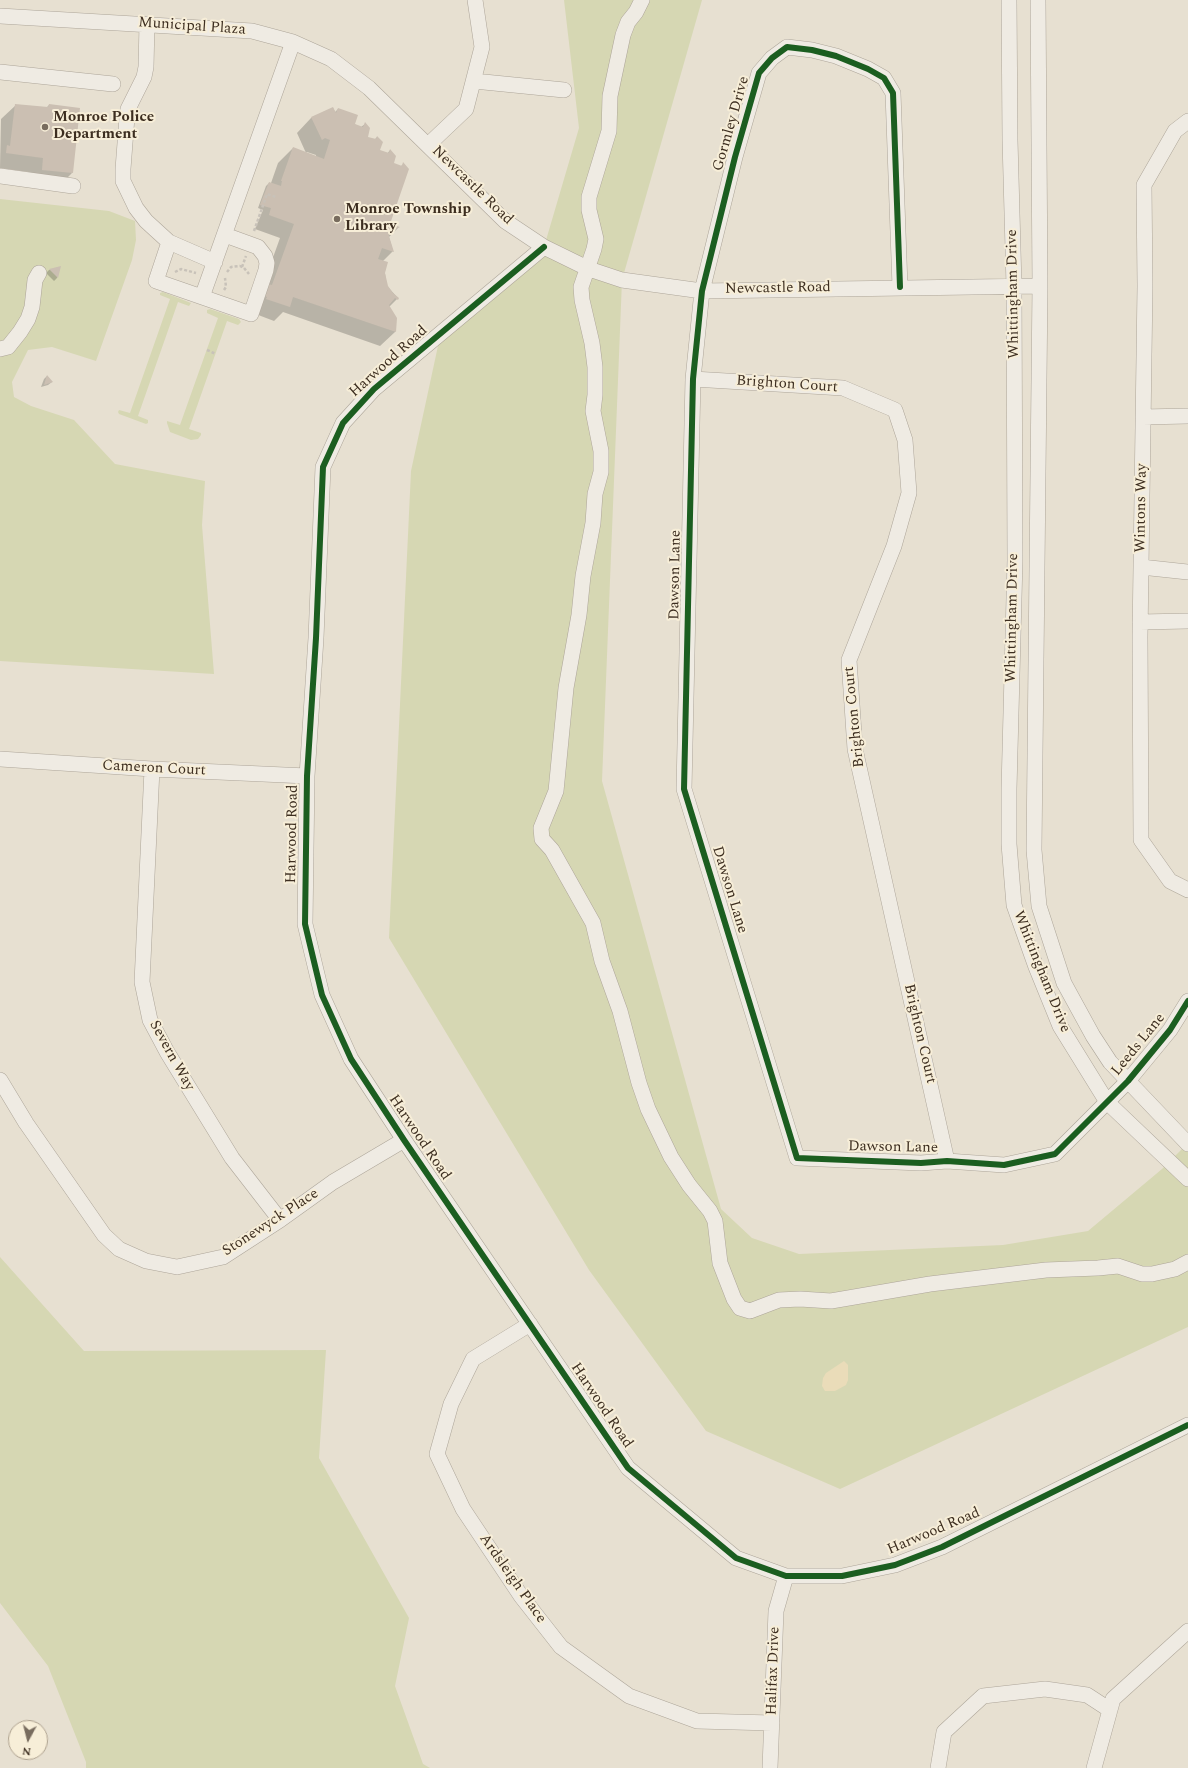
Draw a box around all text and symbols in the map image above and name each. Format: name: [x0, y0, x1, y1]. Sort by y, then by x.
street label: Municipal Plaza: [138, 14, 246, 40]
street label: Gormley Drive: [710, 74, 754, 174]
place label: Monroe Police Department: [53, 109, 154, 144]
marker: Monroe Police Department: [40, 122, 50, 132]
street label: Newcastle Road: [428, 143, 516, 229]
place label: Monroe Township Library: [345, 201, 471, 236]
marker: Monroe Township Library: [332, 214, 342, 224]
street label: Whittingham Drive: [1004, 229, 1024, 359]
street label: Newcastle Road: [725, 279, 831, 299]
street label: Harwood Road: [346, 322, 432, 402]
street label: Brighton Court: [736, 372, 838, 398]
street label: Wintons Way: [1132, 463, 1152, 553]
street label: Dawson Lane: [666, 530, 686, 620]
street label: Whittingham Drive: [1003, 553, 1023, 683]
street label: Brighton Court: [841, 665, 869, 769]
street label: Cameron Court: [102, 757, 206, 781]
street label: Harwood Road: [283, 784, 303, 884]
street label: Dawson Lane: [707, 844, 751, 936]
street label: Whittingham Drive: [1008, 909, 1074, 1035]
street label: Brighton Court: [899, 982, 939, 1086]
street label: Leeds Lane: [1108, 1010, 1170, 1080]
street label: Severn Way: [144, 1018, 198, 1094]
street label: Harwood Road: [384, 1092, 454, 1184]
street label: Dawson Lane: [848, 1138, 938, 1158]
street label: Stonewyck Place: [220, 1185, 322, 1261]
street label: Harwood Road: [566, 1360, 636, 1452]
street label: Harwood Road: [885, 1504, 983, 1560]
street label: Ardsleigh Place: [475, 1531, 549, 1627]
street label: Halifax Drive: [763, 1626, 785, 1716]
north arrow: [8, 1720, 48, 1760]
text: N: [21, 1742, 32, 1760]

